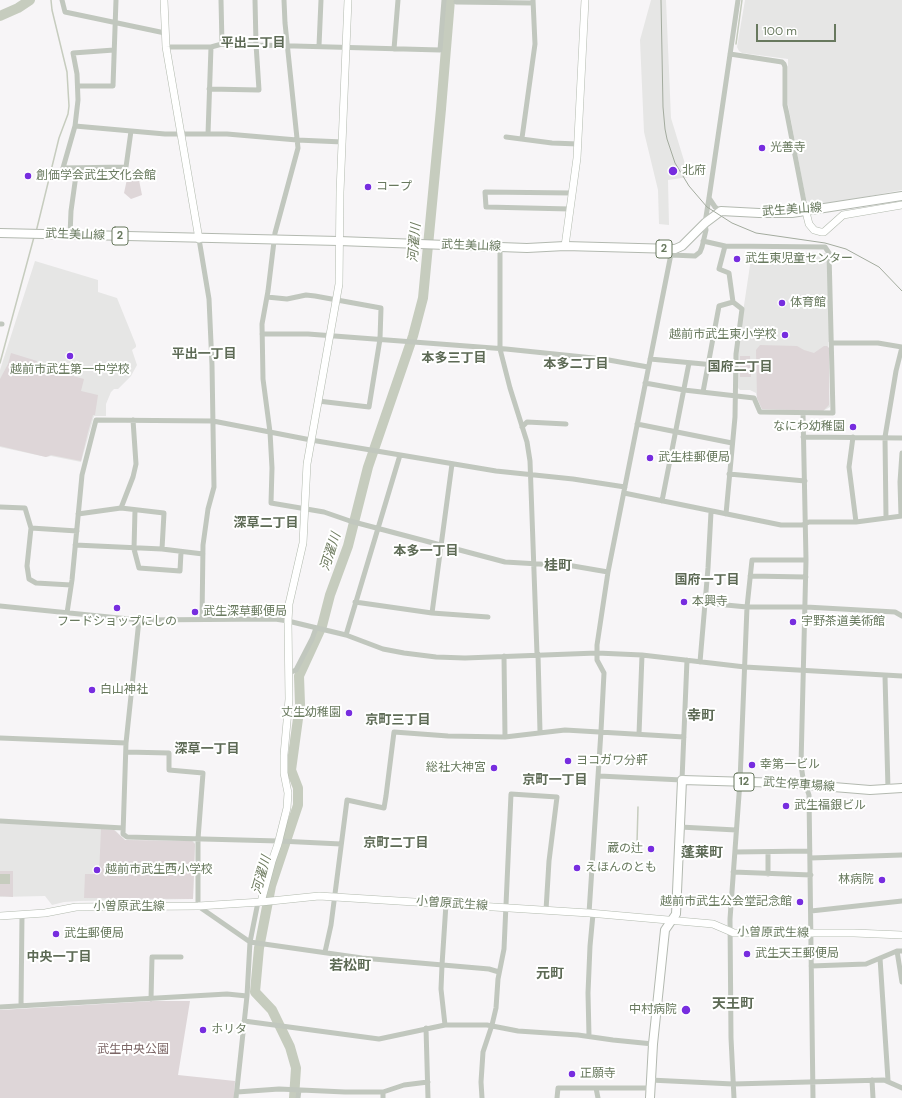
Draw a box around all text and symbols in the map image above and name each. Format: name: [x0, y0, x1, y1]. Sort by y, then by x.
scale bar: [758, 16, 838, 42]
text: 100 m: [763, 23, 797, 39]
district label: 平出二丁目: [221, 36, 285, 52]
place label: 光善寺: [770, 141, 806, 155]
marker: 光善寺: [757, 143, 767, 153]
place label: 北府: [682, 164, 706, 178]
marker: 北府: [667, 165, 679, 177]
place label: 創価学会武生文化会館: [36, 169, 156, 183]
marker: 創価学会武生文化会館: [23, 171, 33, 181]
place label: コープ: [376, 180, 412, 194]
marker: コープ: [363, 182, 373, 192]
street label: 武生美山線: [762, 201, 822, 219]
water label: 河濯川: [406, 223, 424, 263]
street label: 武生美山線: [45, 227, 105, 243]
road number: 2: [112, 227, 128, 245]
street label: 武生美山線: [441, 238, 501, 254]
road number: 2: [656, 240, 672, 258]
place label: 武生東児童センター: [745, 252, 853, 266]
marker: 武生東児童センター: [732, 254, 742, 264]
place label: 体育館: [790, 296, 826, 310]
marker: 体育館: [777, 298, 787, 308]
place label: 越前市武生東小学校: [669, 328, 777, 342]
marker: 越前市武生東小学校: [780, 330, 790, 340]
district label: 平出一丁目: [172, 347, 236, 363]
marker: 越前市武生第一中学校: [65, 351, 75, 361]
district label: 本多三丁目: [422, 351, 486, 367]
district label: 本多二丁目: [544, 357, 608, 373]
district label: 国府二丁目: [708, 360, 772, 376]
place label: 越前市武生第一中学校: [10, 363, 130, 377]
place label: なにわ幼稚園: [773, 420, 845, 434]
marker: なにわ幼稚園: [848, 422, 858, 432]
place label: 武生桂郵便局: [658, 451, 730, 465]
marker: 武生桂郵便局: [645, 453, 655, 463]
district label: 深草二丁目: [234, 516, 298, 532]
water label: 河濯川: [318, 531, 344, 573]
district label: 本多一丁目: [394, 544, 458, 560]
district label: 桂町: [544, 558, 572, 574]
district label: 国府一丁目: [675, 573, 739, 589]
place label: 本興寺: [692, 595, 728, 609]
marker: 本興寺: [679, 597, 689, 607]
marker: フードショップにしの: [112, 603, 122, 613]
place label: 武生深草郵便局: [203, 605, 287, 619]
marker: 武生深草郵便局: [190, 607, 200, 617]
place label: フードショップにしの: [57, 615, 177, 629]
place label: 宇野茶道美術館: [801, 615, 885, 629]
marker: 宇野茶道美術館: [788, 617, 798, 627]
place label: 白山神社: [100, 683, 148, 697]
marker: 白山神社: [87, 685, 97, 695]
place label: 丈生幼稚園: [281, 706, 341, 720]
marker: 丈生幼稚園: [344, 708, 354, 718]
district label: 幸町: [687, 708, 715, 724]
district label: 京町三丁目: [366, 713, 430, 729]
district label: 深草一丁目: [175, 742, 239, 758]
place label: ヨコガワ分軒: [576, 754, 648, 768]
marker: ヨコガワ分軒: [563, 756, 573, 766]
place label: 幸第一ビル: [760, 758, 820, 772]
marker: 幸第一ビル: [747, 760, 757, 770]
place label: 総社大神宮: [426, 761, 486, 775]
marker: 総社大神宮: [489, 763, 499, 773]
district label: 京町一丁目: [523, 773, 587, 789]
road number: 12: [734, 773, 754, 791]
street label: 武生停車場線: [763, 775, 835, 795]
place label: 武生福銀ビル: [794, 799, 866, 813]
marker: 武生福銀ビル: [781, 801, 791, 811]
district label: 京町二丁目: [364, 836, 428, 852]
place label: 蔵の辻: [607, 842, 643, 856]
marker: 蔵の辻: [646, 844, 656, 854]
district label: 蓬莱町: [681, 845, 723, 861]
water label: 河濯川: [249, 854, 275, 896]
place label: えほんのとも: [585, 861, 657, 875]
place label: 越前市武生西小学校: [105, 863, 213, 877]
marker: えほんのとも: [572, 863, 582, 873]
marker: 越前市武生西小学校: [92, 865, 102, 875]
place label: 林病院: [838, 873, 874, 887]
marker: 林病院: [877, 875, 887, 885]
street label: 小曽原武生線: [416, 894, 488, 914]
place label: 越前市武生公会堂記念館: [660, 895, 792, 909]
marker: 越前市武生公会堂記念館: [795, 897, 805, 907]
street label: 小曽原武生線: [93, 900, 165, 914]
street label: 小曽原武生線: [737, 925, 809, 941]
place label: 武生郵便局: [64, 927, 124, 941]
marker: 武生郵便局: [51, 929, 61, 939]
place label: 武生天王郵便局: [755, 947, 839, 961]
marker: 武生天王郵便局: [742, 949, 752, 959]
district label: 中央一丁目: [27, 950, 91, 966]
district label: 若松町: [329, 958, 371, 974]
district label: 元町: [536, 966, 564, 982]
district label: 天王町: [712, 996, 754, 1012]
place label: 中村病院: [629, 1003, 677, 1017]
marker: 中村病院: [680, 1004, 692, 1016]
place label: ホリタ: [211, 1023, 247, 1037]
marker: ホリタ: [198, 1025, 208, 1035]
park label: 武生中央公園: [97, 1043, 169, 1057]
place label: 正願寺: [580, 1067, 616, 1081]
marker: 正願寺: [567, 1069, 577, 1079]

